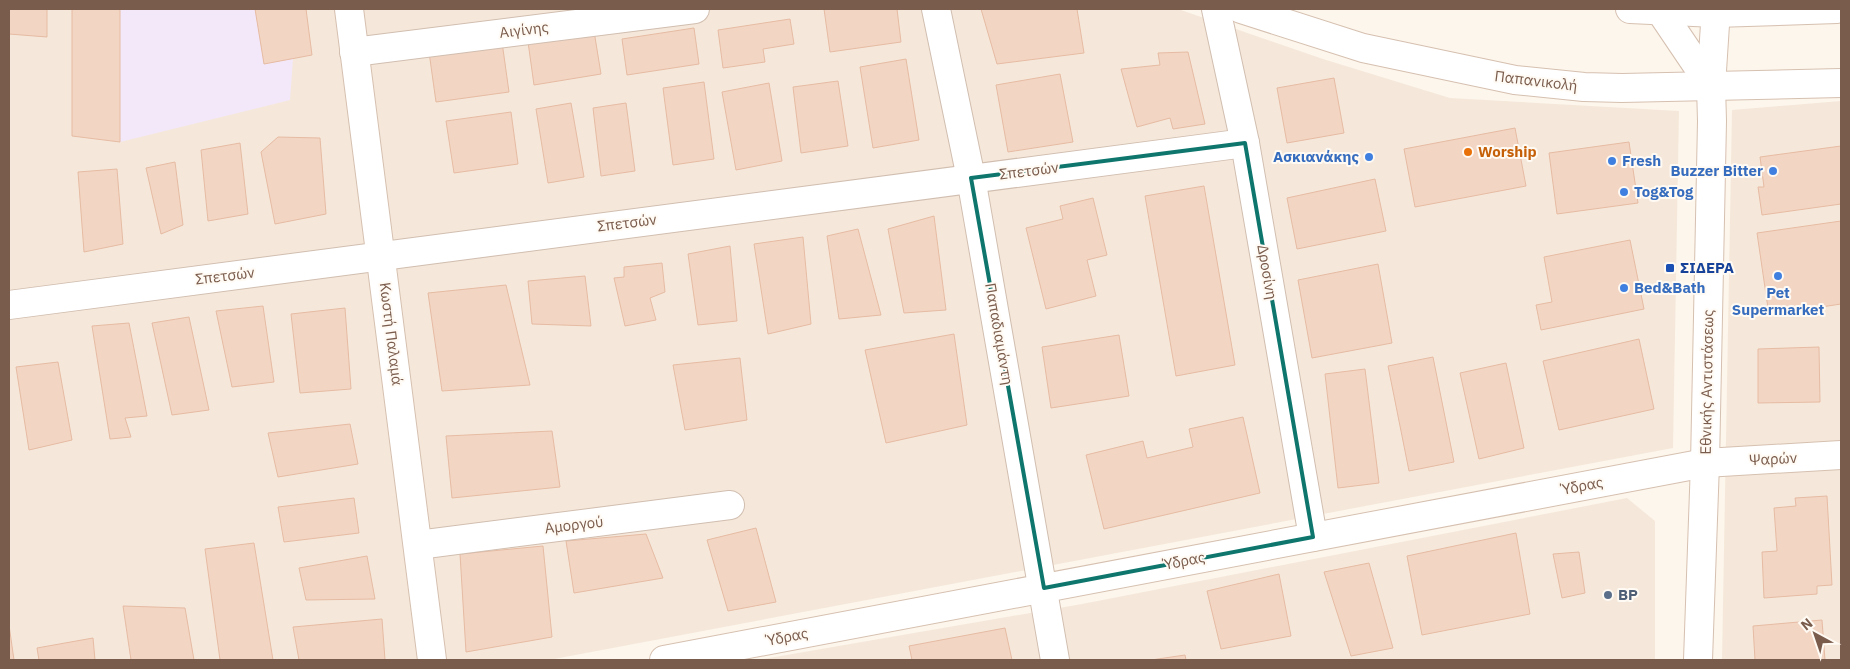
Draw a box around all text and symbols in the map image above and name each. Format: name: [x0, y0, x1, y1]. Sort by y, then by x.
street label: Αιγίνης: [498, 17, 550, 42]
street label: Παπανικολή: [1494, 66, 1579, 95]
place label: Worship: [1478, 142, 1537, 161]
marker: Worship: [1462, 146, 1474, 158]
place label: Ασκιανάκης: [1273, 147, 1359, 166]
marker: Ασκιανάκης: [1363, 151, 1375, 163]
place label: Fresh: [1622, 151, 1661, 170]
marker: Fresh: [1606, 155, 1618, 167]
street label: Σπετσών: [998, 157, 1060, 184]
place label: Buzzer Bitter: [1671, 161, 1763, 180]
marker: Buzzer Bitter: [1767, 165, 1779, 177]
place label: Tog&Tog: [1634, 182, 1694, 201]
marker: Tog&Tog: [1618, 186, 1630, 198]
street label: Σπετσών: [596, 209, 658, 236]
street label: Δροσίνη: [1253, 243, 1282, 301]
place label: ΣΙΔΕΡΑ: [1680, 258, 1734, 277]
street label: Σπετσών: [194, 262, 256, 289]
marker: ΣΙΔΕΡΑ: [1664, 262, 1676, 274]
marker: Pet Supermarket: [1772, 270, 1784, 282]
place label: Bed&Bath: [1634, 278, 1706, 297]
street label: Κωστή Παλαμά: [376, 281, 407, 387]
street label: Παπαδιαμάντη: [981, 281, 1018, 386]
marker: Bed&Bath: [1618, 282, 1630, 294]
place label: Pet Supermarket: [1732, 283, 1824, 319]
street label: Εθνικής Αντιστάσεως: [1696, 309, 1717, 455]
street label: Ψαρών: [1748, 448, 1798, 469]
street label: Ύδρας: [1558, 472, 1605, 499]
street label: Αμοργού: [543, 511, 605, 538]
street label: Ύδρας: [1160, 547, 1207, 574]
place label: BP: [1618, 585, 1638, 604]
marker: BP: [1602, 589, 1614, 601]
north arrow: [1790, 609, 1840, 659]
text: N: [1797, 614, 1816, 634]
street label: Ύδρας: [763, 623, 810, 650]

